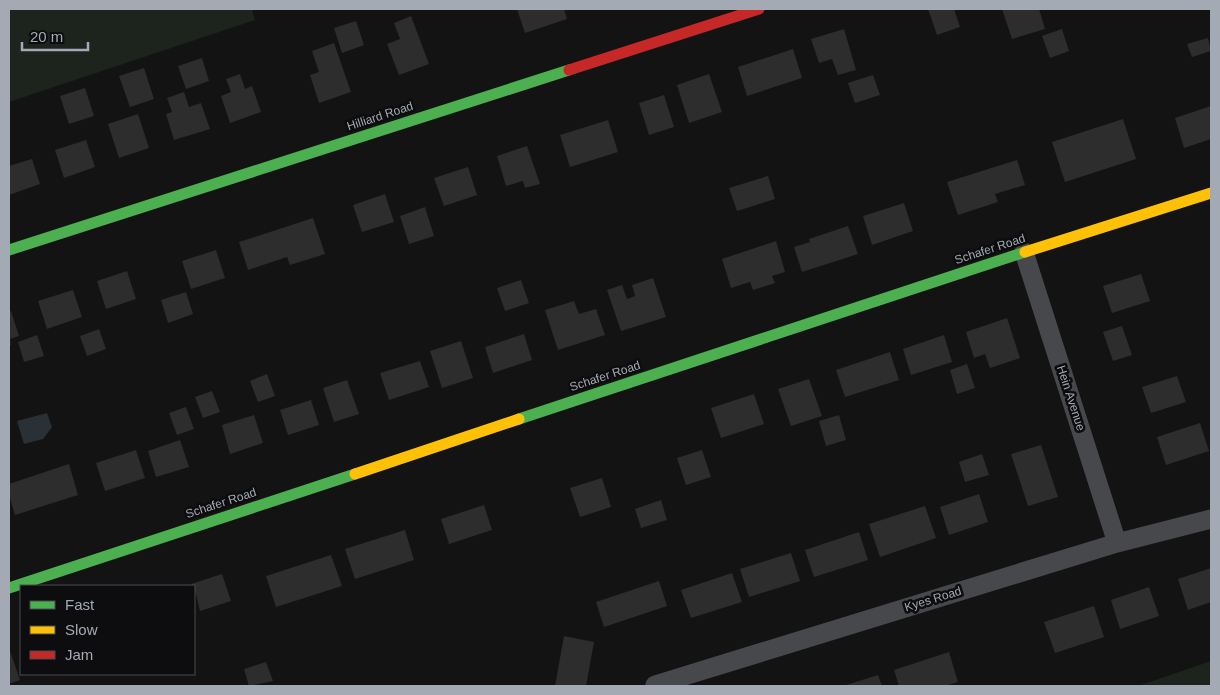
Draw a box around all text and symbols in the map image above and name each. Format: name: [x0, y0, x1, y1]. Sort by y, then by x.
scale bar: [22, 20, 89, 52]
text: 20 m: [30, 28, 63, 45]
street label: Hilliard Road: [345, 99, 415, 133]
street label: Schafer Road: [953, 231, 1027, 267]
street label: Schafer Road: [568, 358, 642, 394]
street label: Hein Avenue: [1054, 364, 1088, 433]
street label: Schafer Road: [184, 485, 258, 521]
street label: Kyes Road: [903, 584, 963, 614]
legend: [20, 585, 195, 675]
text: Fast: [65, 596, 95, 613]
text: Slow: [65, 621, 98, 638]
text: Jam: [65, 646, 93, 663]

